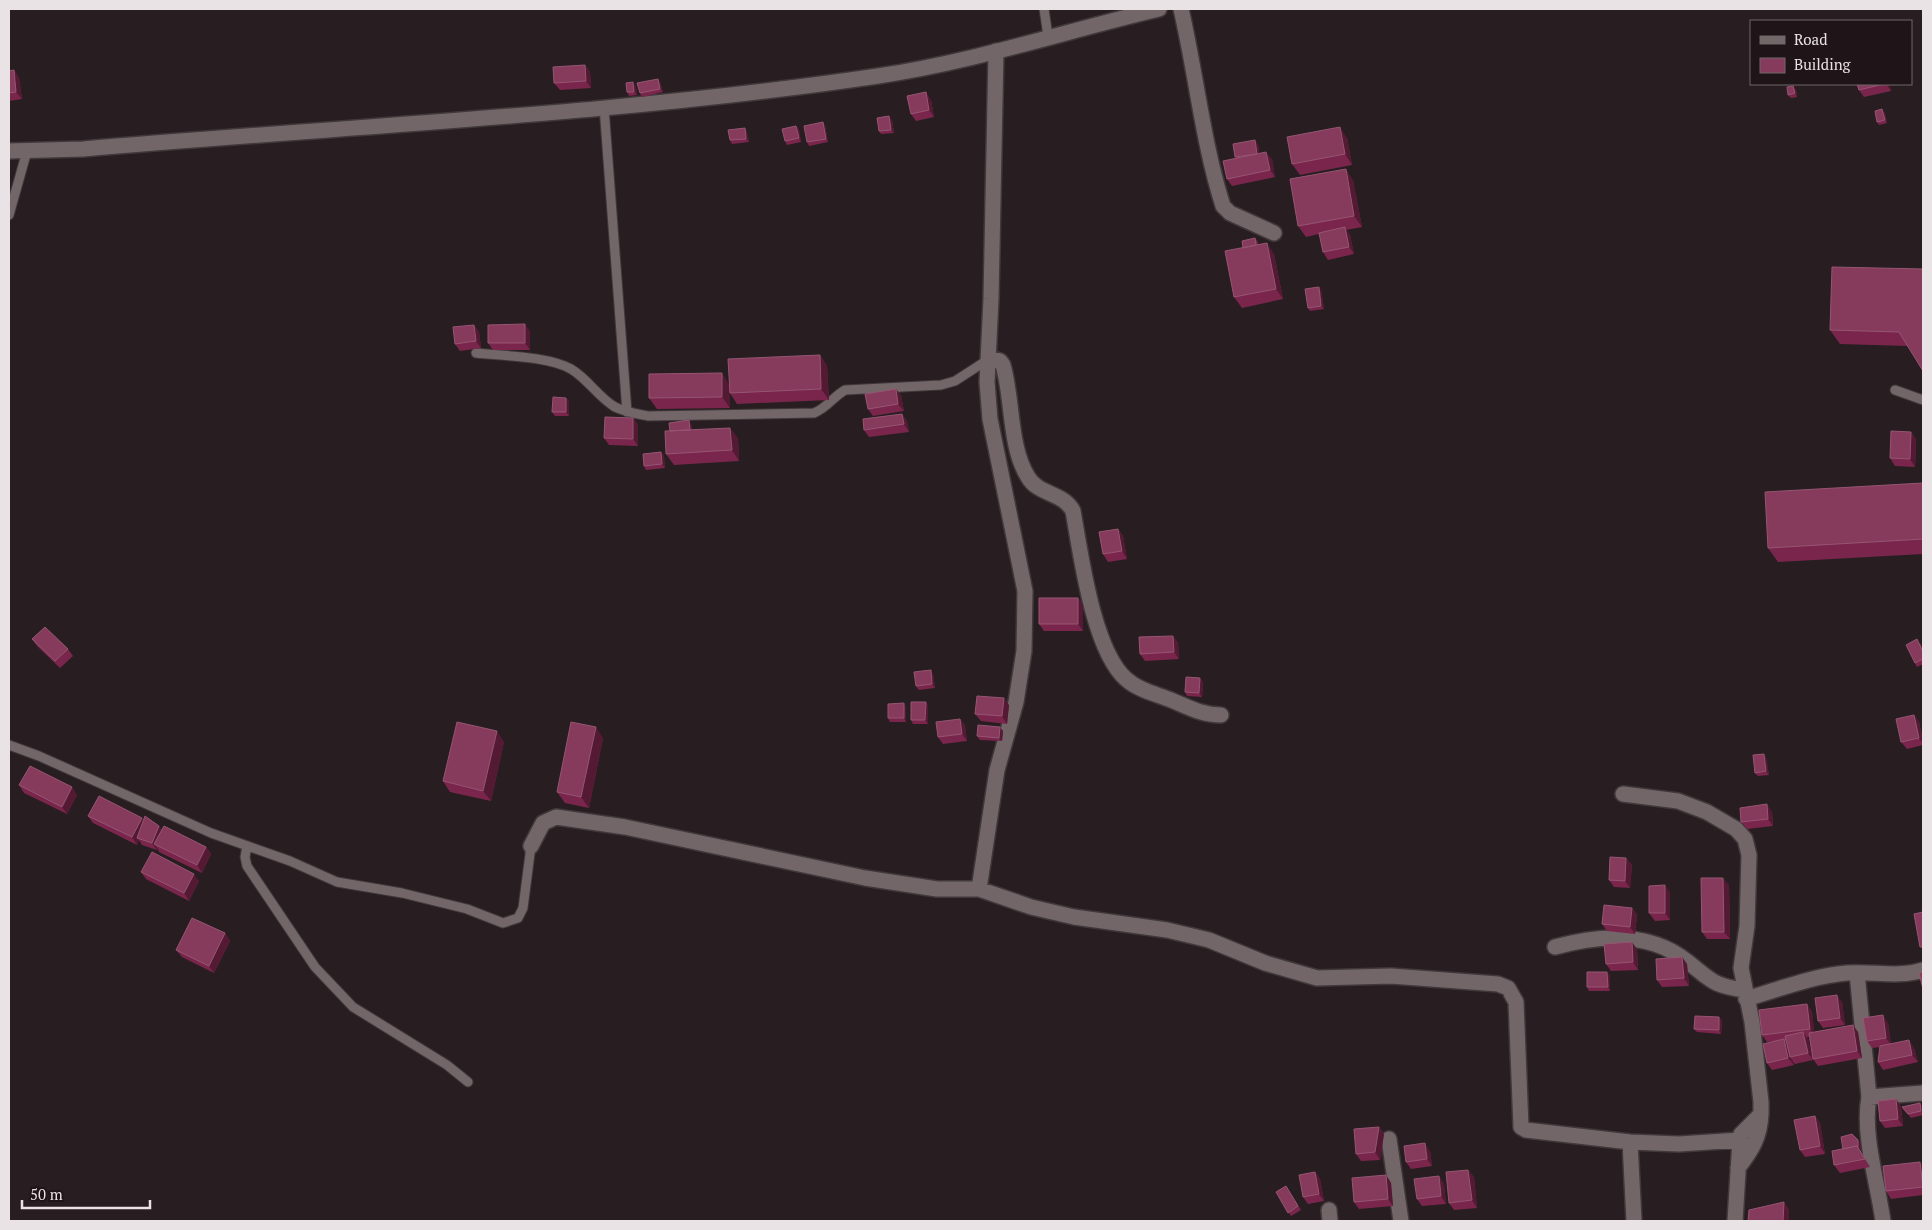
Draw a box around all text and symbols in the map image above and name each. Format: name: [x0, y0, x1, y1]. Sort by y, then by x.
legend: [1750, 20, 1912, 85]
text: Road: [1794, 29, 1827, 49]
text: Building: [1794, 54, 1852, 74]
scale bar: [22, 1178, 150, 1210]
text: 50 m: [30, 1184, 63, 1204]

